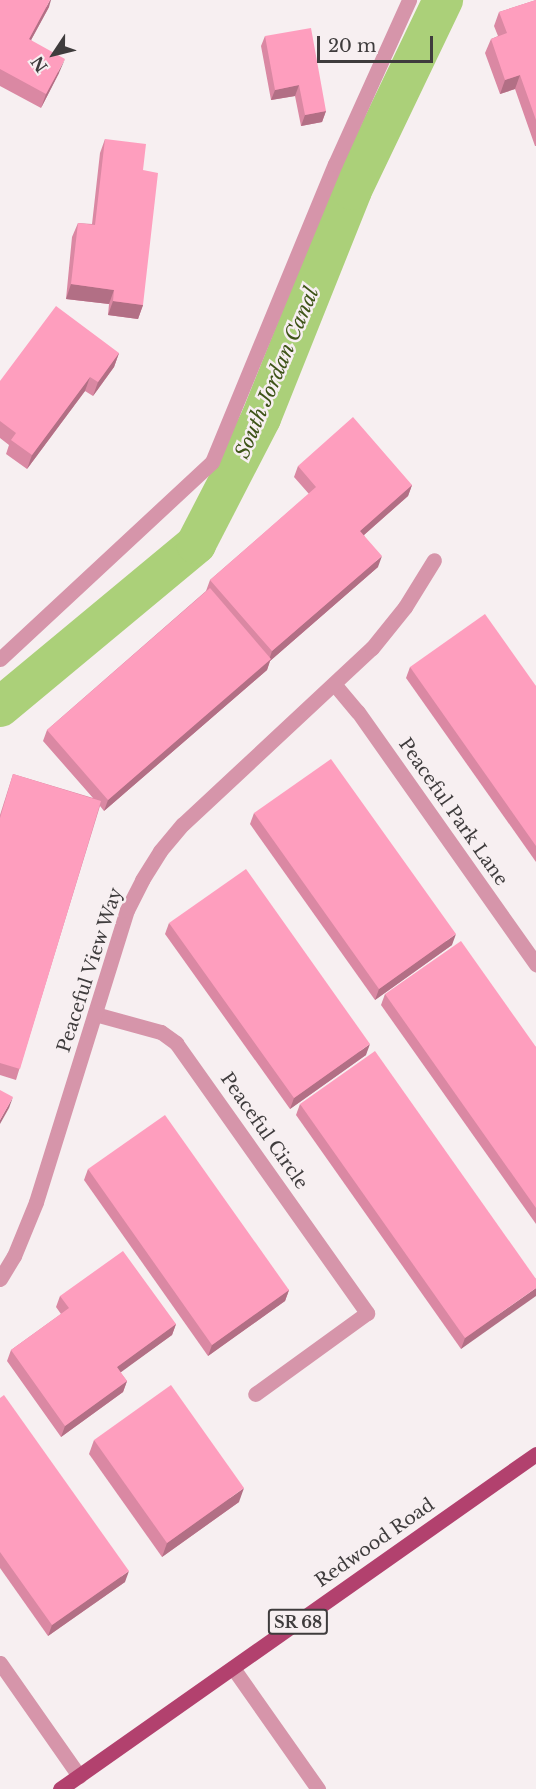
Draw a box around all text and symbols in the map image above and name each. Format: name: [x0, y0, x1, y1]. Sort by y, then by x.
north arrow: [24, 24, 84, 84]
scale bar: [320, 24, 436, 62]
text: 20 m: [328, 35, 376, 57]
text: N: [27, 52, 52, 76]
water label: South Jordan Canal: [230, 283, 324, 463]
street label: Peaceful Park Lane: [394, 734, 512, 890]
street label: Peaceful View Way: [53, 884, 127, 1056]
street label: Peaceful Circle: [216, 1069, 312, 1193]
street label: Redwood Road: [311, 1494, 439, 1592]
road number: SR 68: [266, 1609, 330, 1635]

